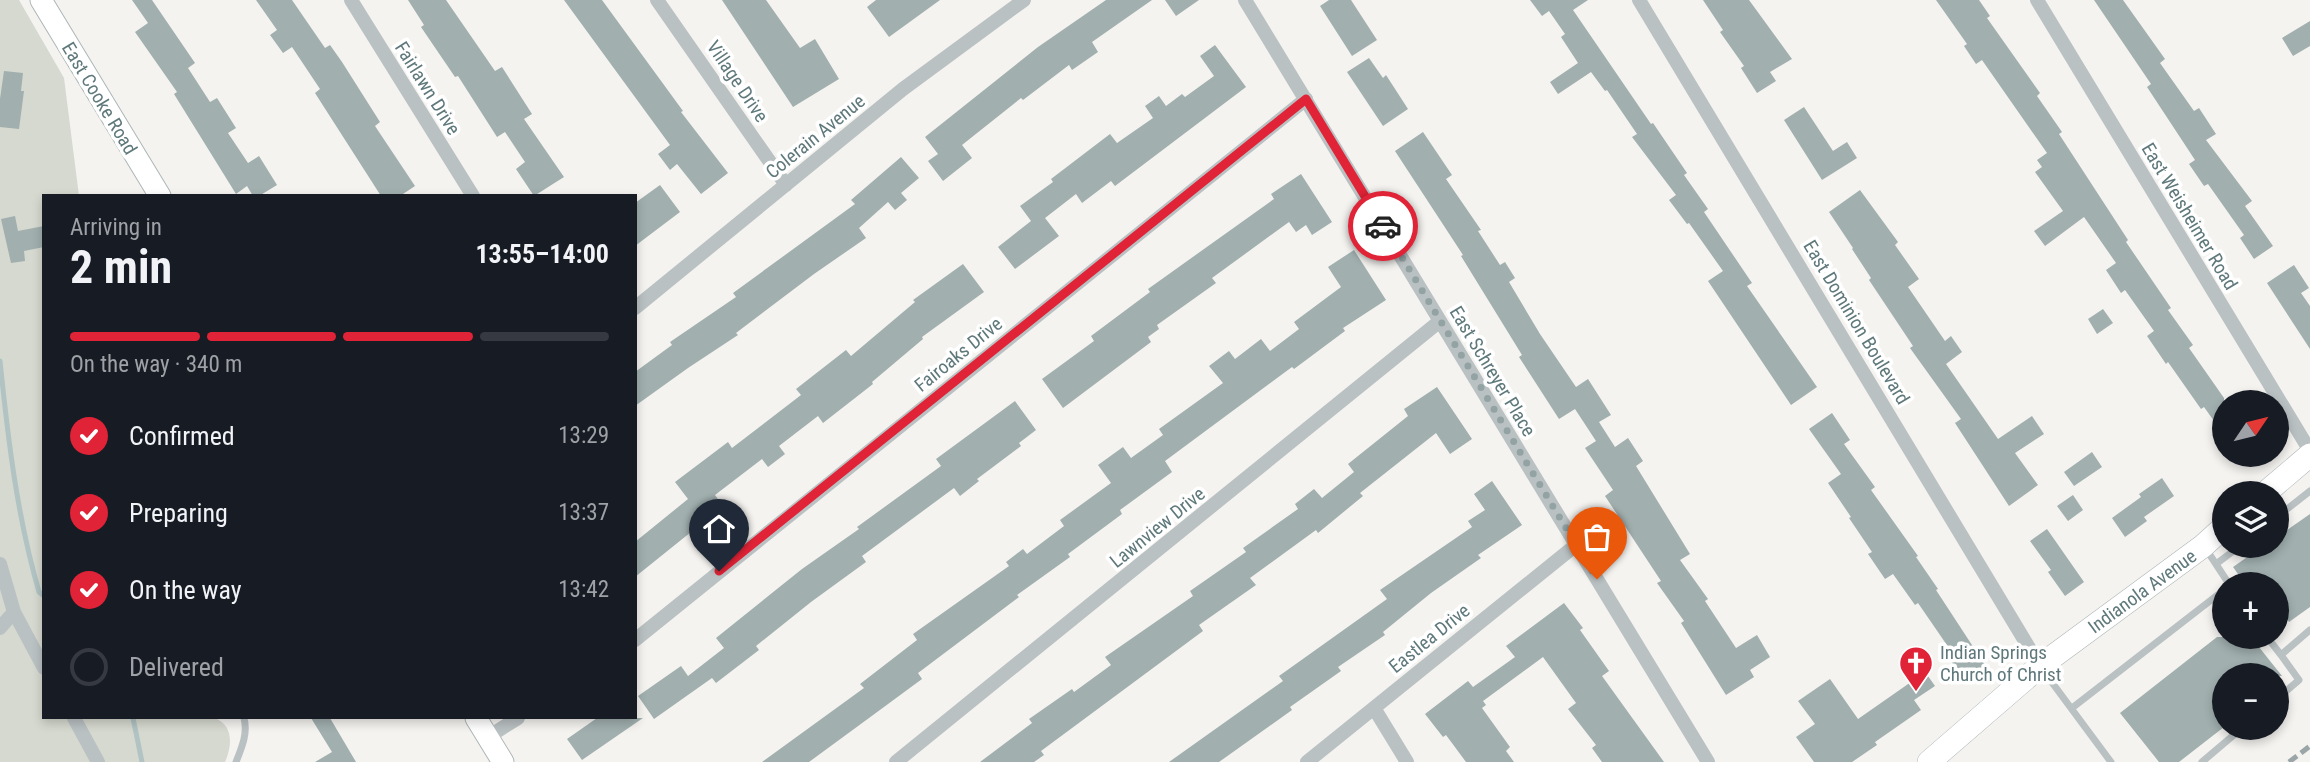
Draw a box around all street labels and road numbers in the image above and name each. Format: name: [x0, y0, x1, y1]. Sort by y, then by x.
street label: Village Drive: [702, 36, 773, 126]
street label: Fairlawn Drive: [390, 37, 465, 139]
street label: East Cooke Road: [57, 38, 142, 159]
street label: Colerain Avenue: [761, 89, 870, 183]
street label: East Weisheimer Road: [2137, 139, 2243, 294]
street label: East Dominion Boulevard: [1798, 236, 1915, 408]
street label: East Schreyer Place: [1445, 302, 1541, 441]
street label: Fairoaks Drive: [910, 312, 1007, 397]
street label: Lawnview Drive: [1105, 482, 1210, 573]
street label: Indianola Avenue: [2084, 544, 2201, 638]
street label: Eastlea Drive: [1384, 599, 1474, 678]

